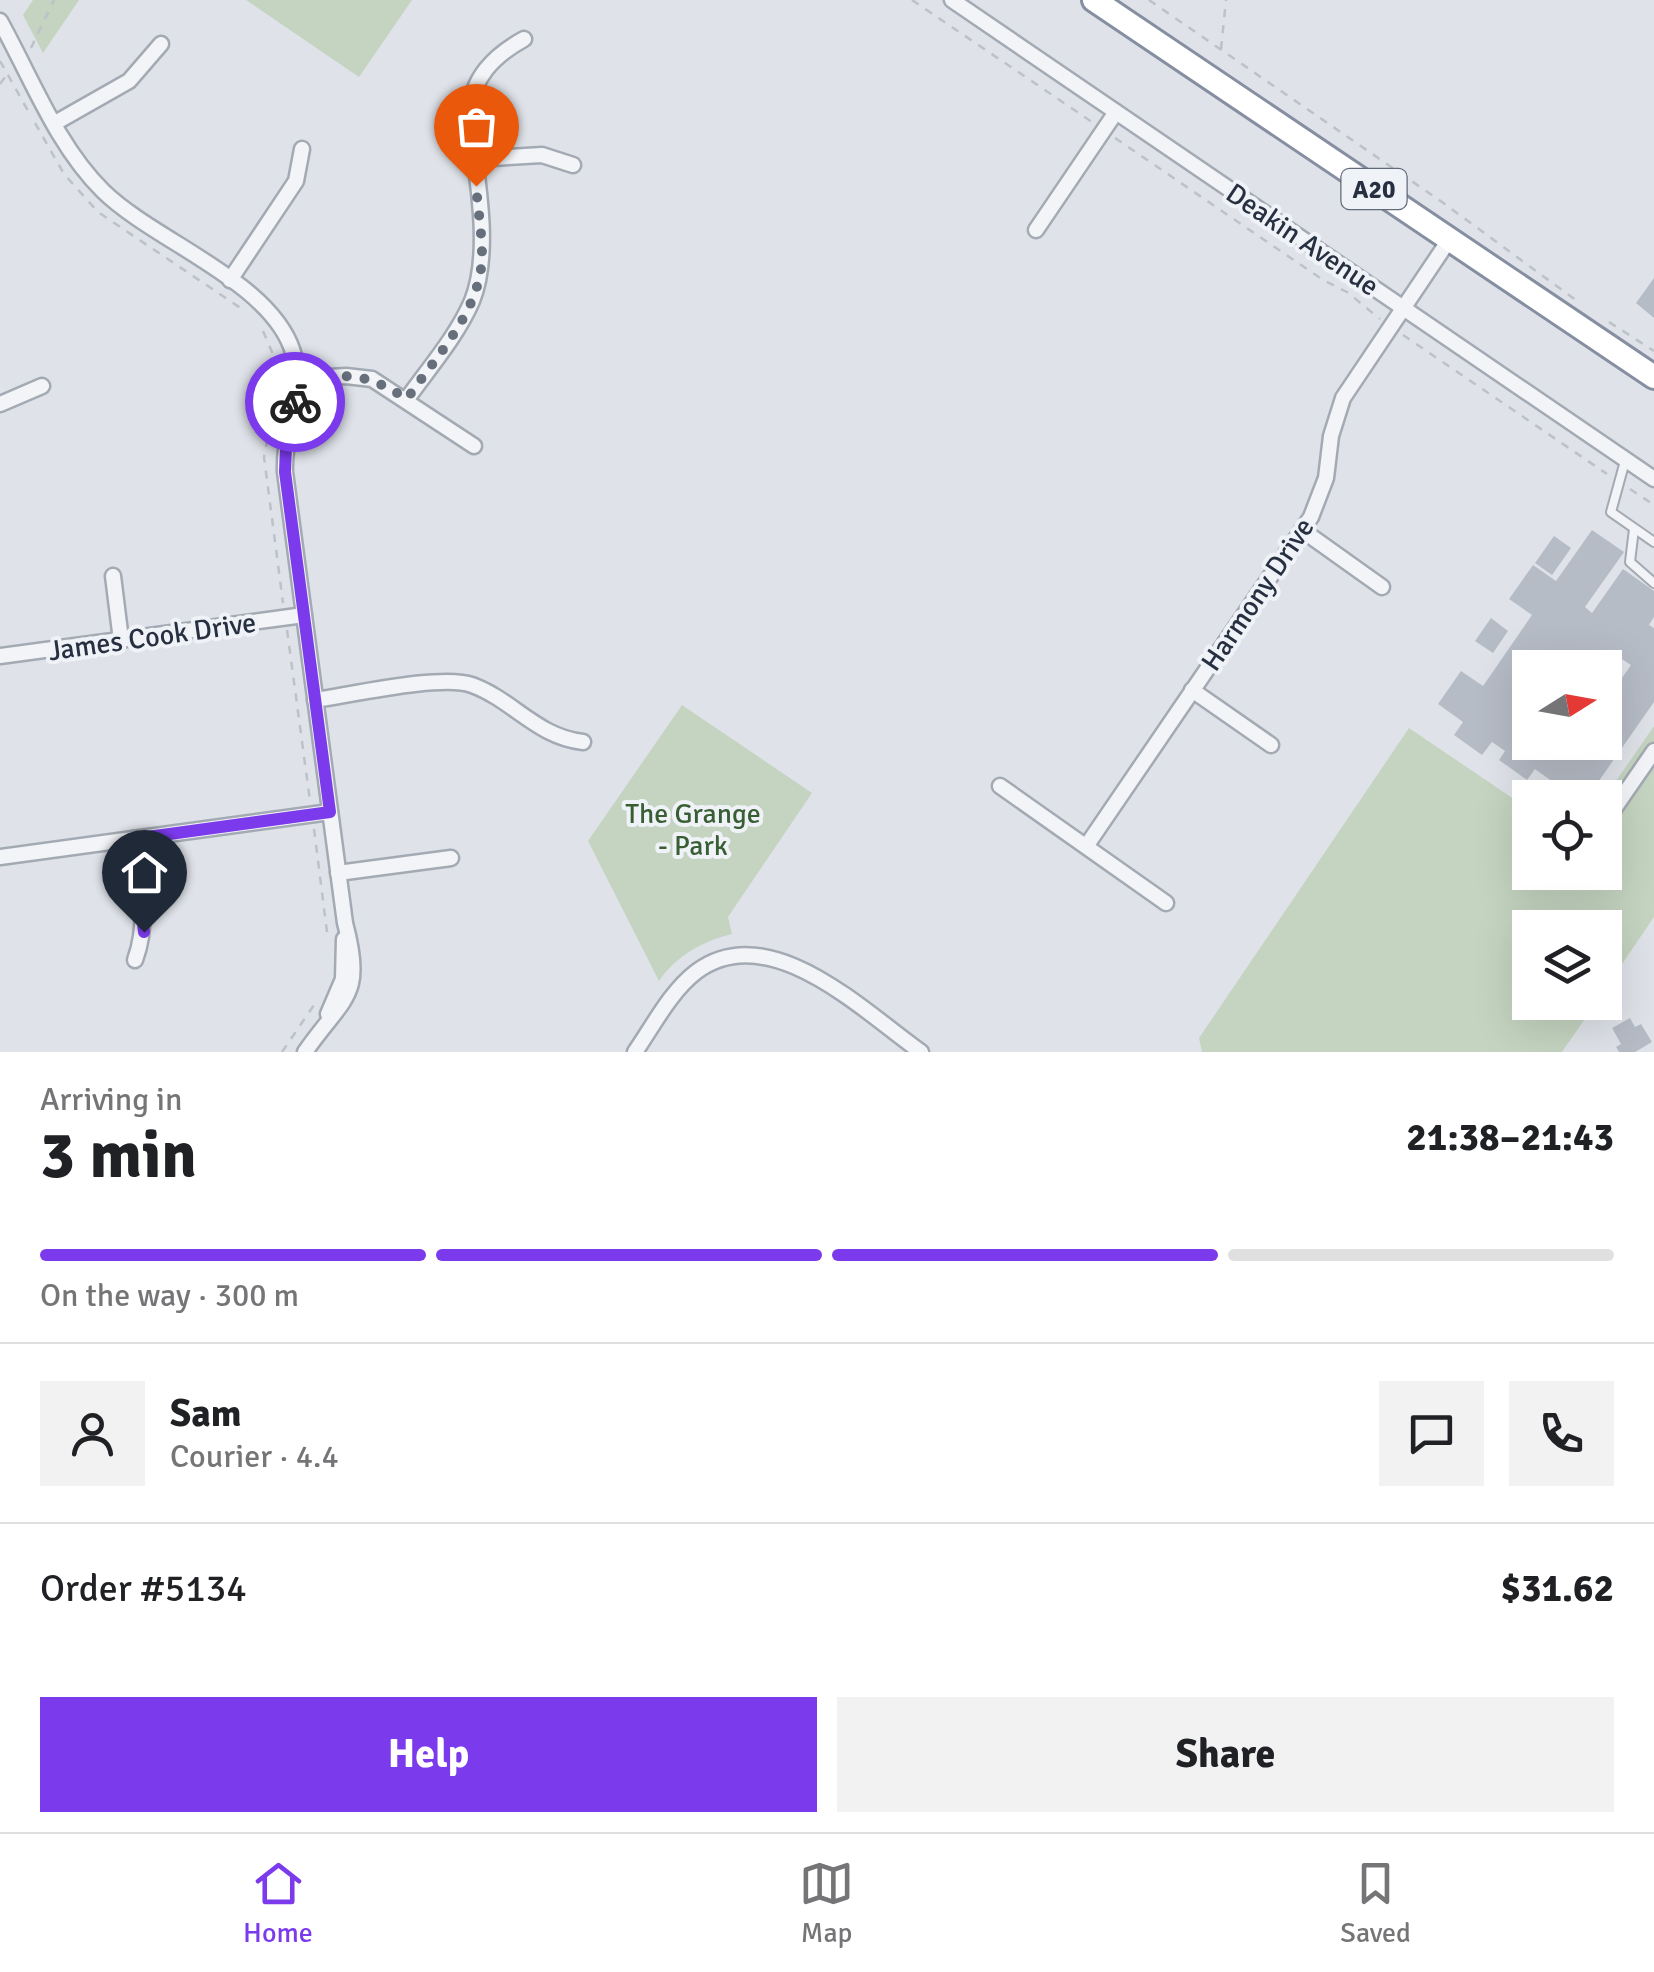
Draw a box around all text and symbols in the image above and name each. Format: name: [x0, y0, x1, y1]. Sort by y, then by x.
pin: [434, 84, 519, 187]
icon: bag: [449, 99, 504, 154]
road number: A20: [1342, 169, 1406, 209]
street label: Deakin Avenue: [1220, 176, 1385, 303]
courier: [245, 352, 345, 452]
icon: bike: [268, 375, 323, 430]
street label: Harmony Drive: [1194, 512, 1321, 677]
street label: James Cook Drive: [46, 606, 258, 668]
north arrow: [1512, 650, 1622, 760]
map controls: [1512, 650, 1622, 1020]
button: locate: [1512, 780, 1622, 890]
park label: The Grange - Park: [625, 797, 761, 863]
pin: [102, 830, 187, 933]
icon: home: [117, 845, 172, 900]
button: layers: [1512, 910, 1622, 1020]
text: Arriving in: [40, 1080, 182, 1119]
text: 21:38–21:43: [1406, 1114, 1614, 1161]
text: 3 min: [40, 1116, 197, 1196]
text: On the way · 300 m: [40, 1276, 299, 1315]
button: person: [40, 1381, 145, 1486]
button: chat: [1379, 1381, 1484, 1486]
button: phone: [1509, 1381, 1614, 1486]
text: Sam: [170, 1390, 241, 1437]
text: Courier · 4.4: [170, 1437, 339, 1476]
text: Order #5134: [40, 1565, 247, 1612]
text: $31.62: [1501, 1565, 1614, 1612]
button: Help: [40, 1697, 817, 1812]
button: Share: [837, 1697, 1614, 1812]
tab: Home: [243, 1856, 313, 1950]
tab: Map: [799, 1856, 854, 1950]
tab: Saved: [1340, 1856, 1411, 1950]

